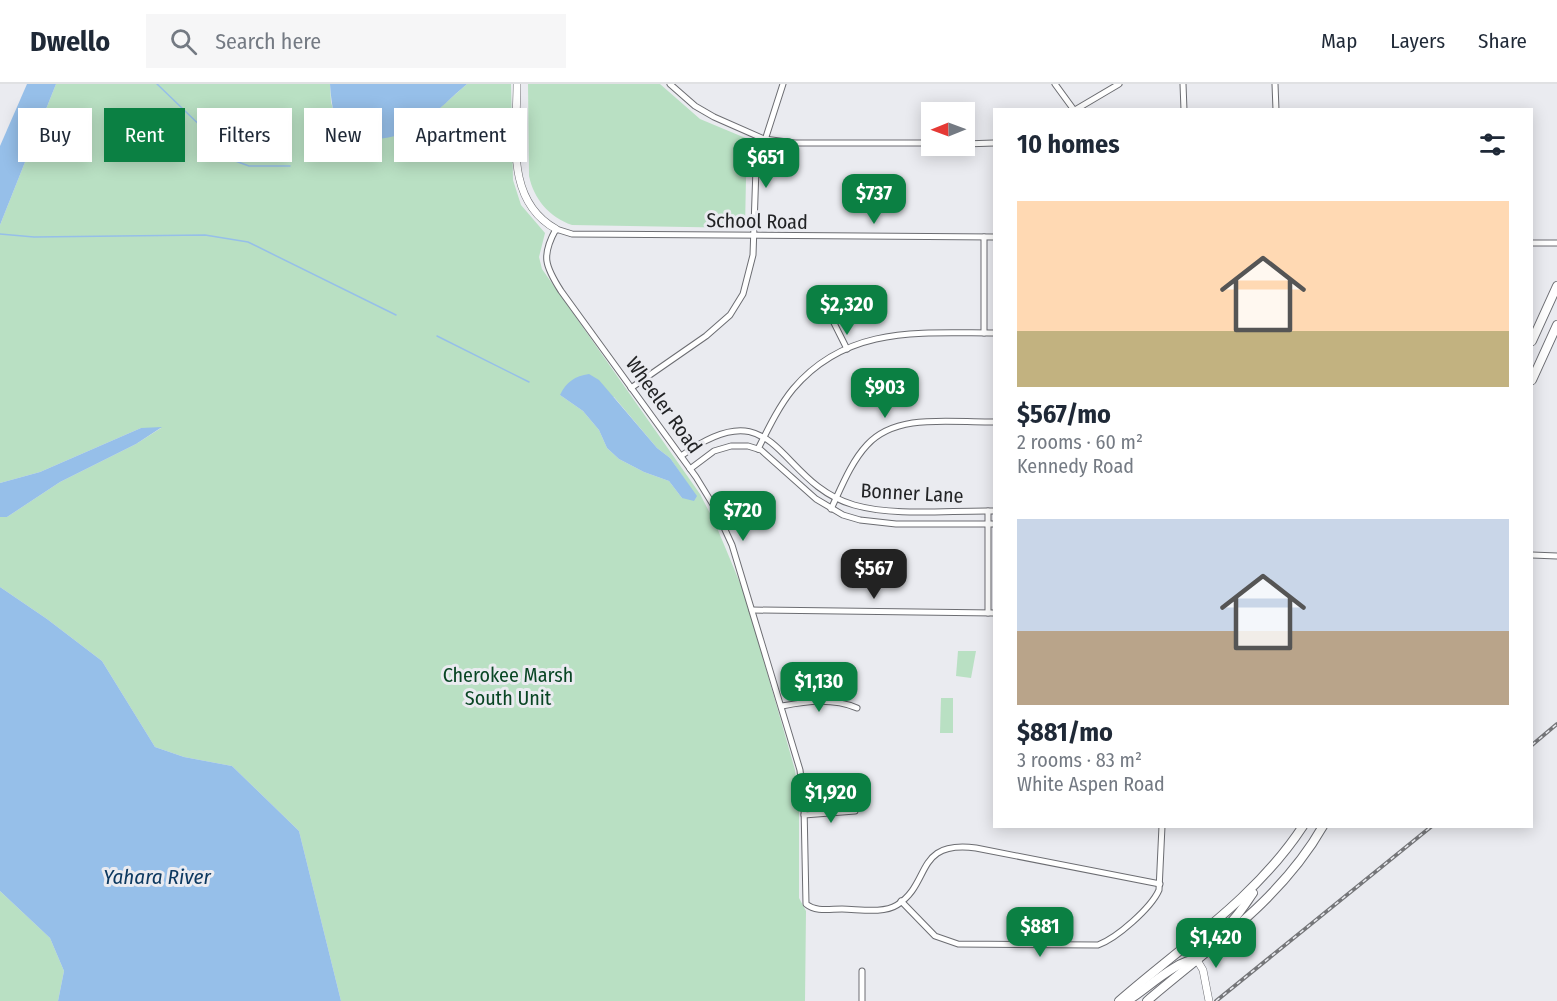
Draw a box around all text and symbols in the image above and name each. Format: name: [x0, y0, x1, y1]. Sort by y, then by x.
search box: [146, 14, 566, 68]
text: Dwello: [30, 25, 110, 58]
icon: search: [167, 25, 200, 58]
text: Search here: [215, 28, 321, 55]
text: Map: [1321, 28, 1357, 54]
text: Layers: [1390, 28, 1445, 54]
text: Share: [1478, 28, 1527, 54]
north arrow: [921, 102, 975, 156]
map controls: [921, 102, 975, 156]
chip: Buy: [18, 108, 92, 162]
chip: Rent: [104, 108, 185, 162]
chip: Filters: [197, 108, 292, 162]
chip: New: [304, 108, 382, 162]
chip: Apartment: [394, 108, 527, 162]
icon: filters: [1476, 128, 1509, 161]
text: 10 homes: [1017, 129, 1120, 160]
pin: $651: [730, 138, 802, 189]
text: $651: [747, 145, 785, 169]
pin: $737: [838, 174, 910, 225]
text: $737: [856, 181, 892, 205]
street label: School Road: [706, 208, 808, 234]
icon: home: [1209, 240, 1317, 348]
pin: $2,320: [798, 285, 896, 336]
text: $2,320: [820, 292, 874, 316]
street label: Wheeler Road: [621, 352, 707, 458]
pin: $903: [849, 368, 921, 419]
text: $903: [865, 375, 905, 399]
text: $567/mo: [1017, 399, 1111, 430]
text: 2 rooms · 60 m²: [1017, 430, 1143, 454]
text: Kennedy Road: [1017, 454, 1134, 478]
street label: Bonner Lane: [860, 478, 964, 508]
pin: $720: [707, 491, 779, 542]
text: $720: [724, 498, 762, 522]
pin: $567: [838, 549, 910, 600]
text: $567: [855, 556, 893, 580]
icon: home: [1209, 558, 1317, 666]
pin: $1,130: [770, 662, 868, 713]
park label: Cherokee Marsh South Unit: [443, 663, 573, 710]
text: $1,130: [794, 669, 844, 693]
text: $881/mo: [1017, 717, 1113, 748]
text: 3 rooms · 83 m²: [1017, 748, 1142, 772]
text: White Aspen Road: [1017, 772, 1165, 796]
pin: $1,920: [782, 773, 880, 824]
text: $1,920: [805, 780, 857, 804]
water label: Yahara River: [103, 864, 211, 890]
pin: $881: [1004, 907, 1076, 958]
text: $881: [1020, 914, 1060, 938]
pin: $1,420: [1167, 918, 1265, 969]
text: $1,420: [1190, 925, 1242, 949]

